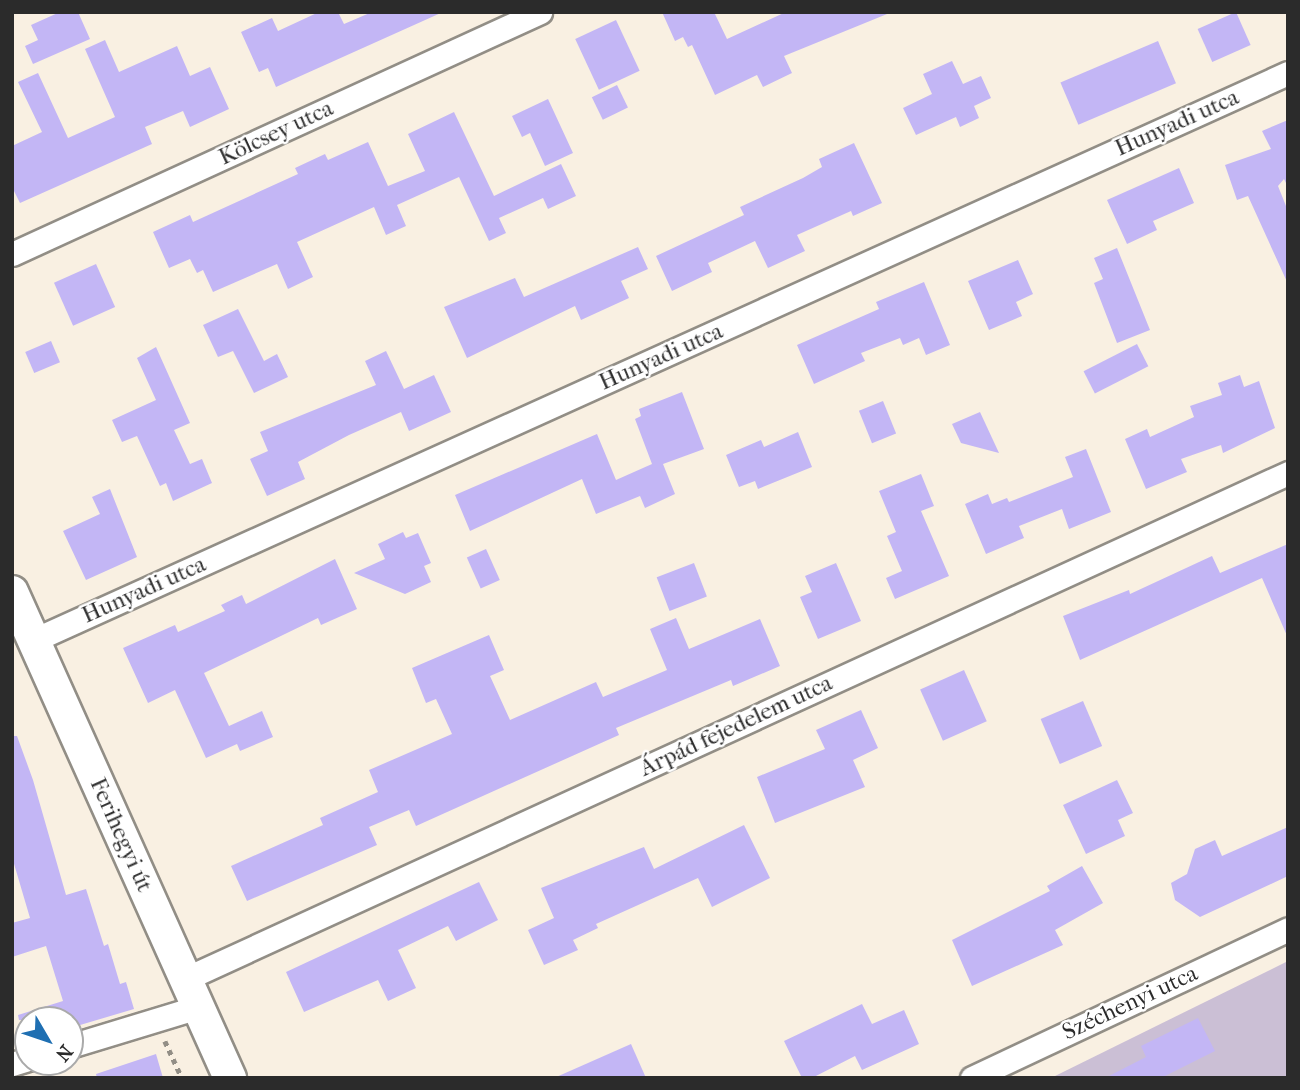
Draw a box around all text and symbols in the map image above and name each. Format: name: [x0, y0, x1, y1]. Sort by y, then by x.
street label: Hunyadi utca: [1111, 83, 1243, 163]
street label: Kölcsey utca: [215, 95, 337, 171]
street label: Hunyadi utca: [595, 317, 727, 397]
street label: Hunyadi utca: [78, 550, 210, 630]
street label: Árpád fejedelem utca: [635, 669, 837, 783]
street label: Ferihegyi út: [84, 774, 158, 896]
street label: Széchenyi utca: [1058, 960, 1202, 1046]
north arrow: [14, 1006, 84, 1076]
text: N: [51, 1040, 77, 1065]

